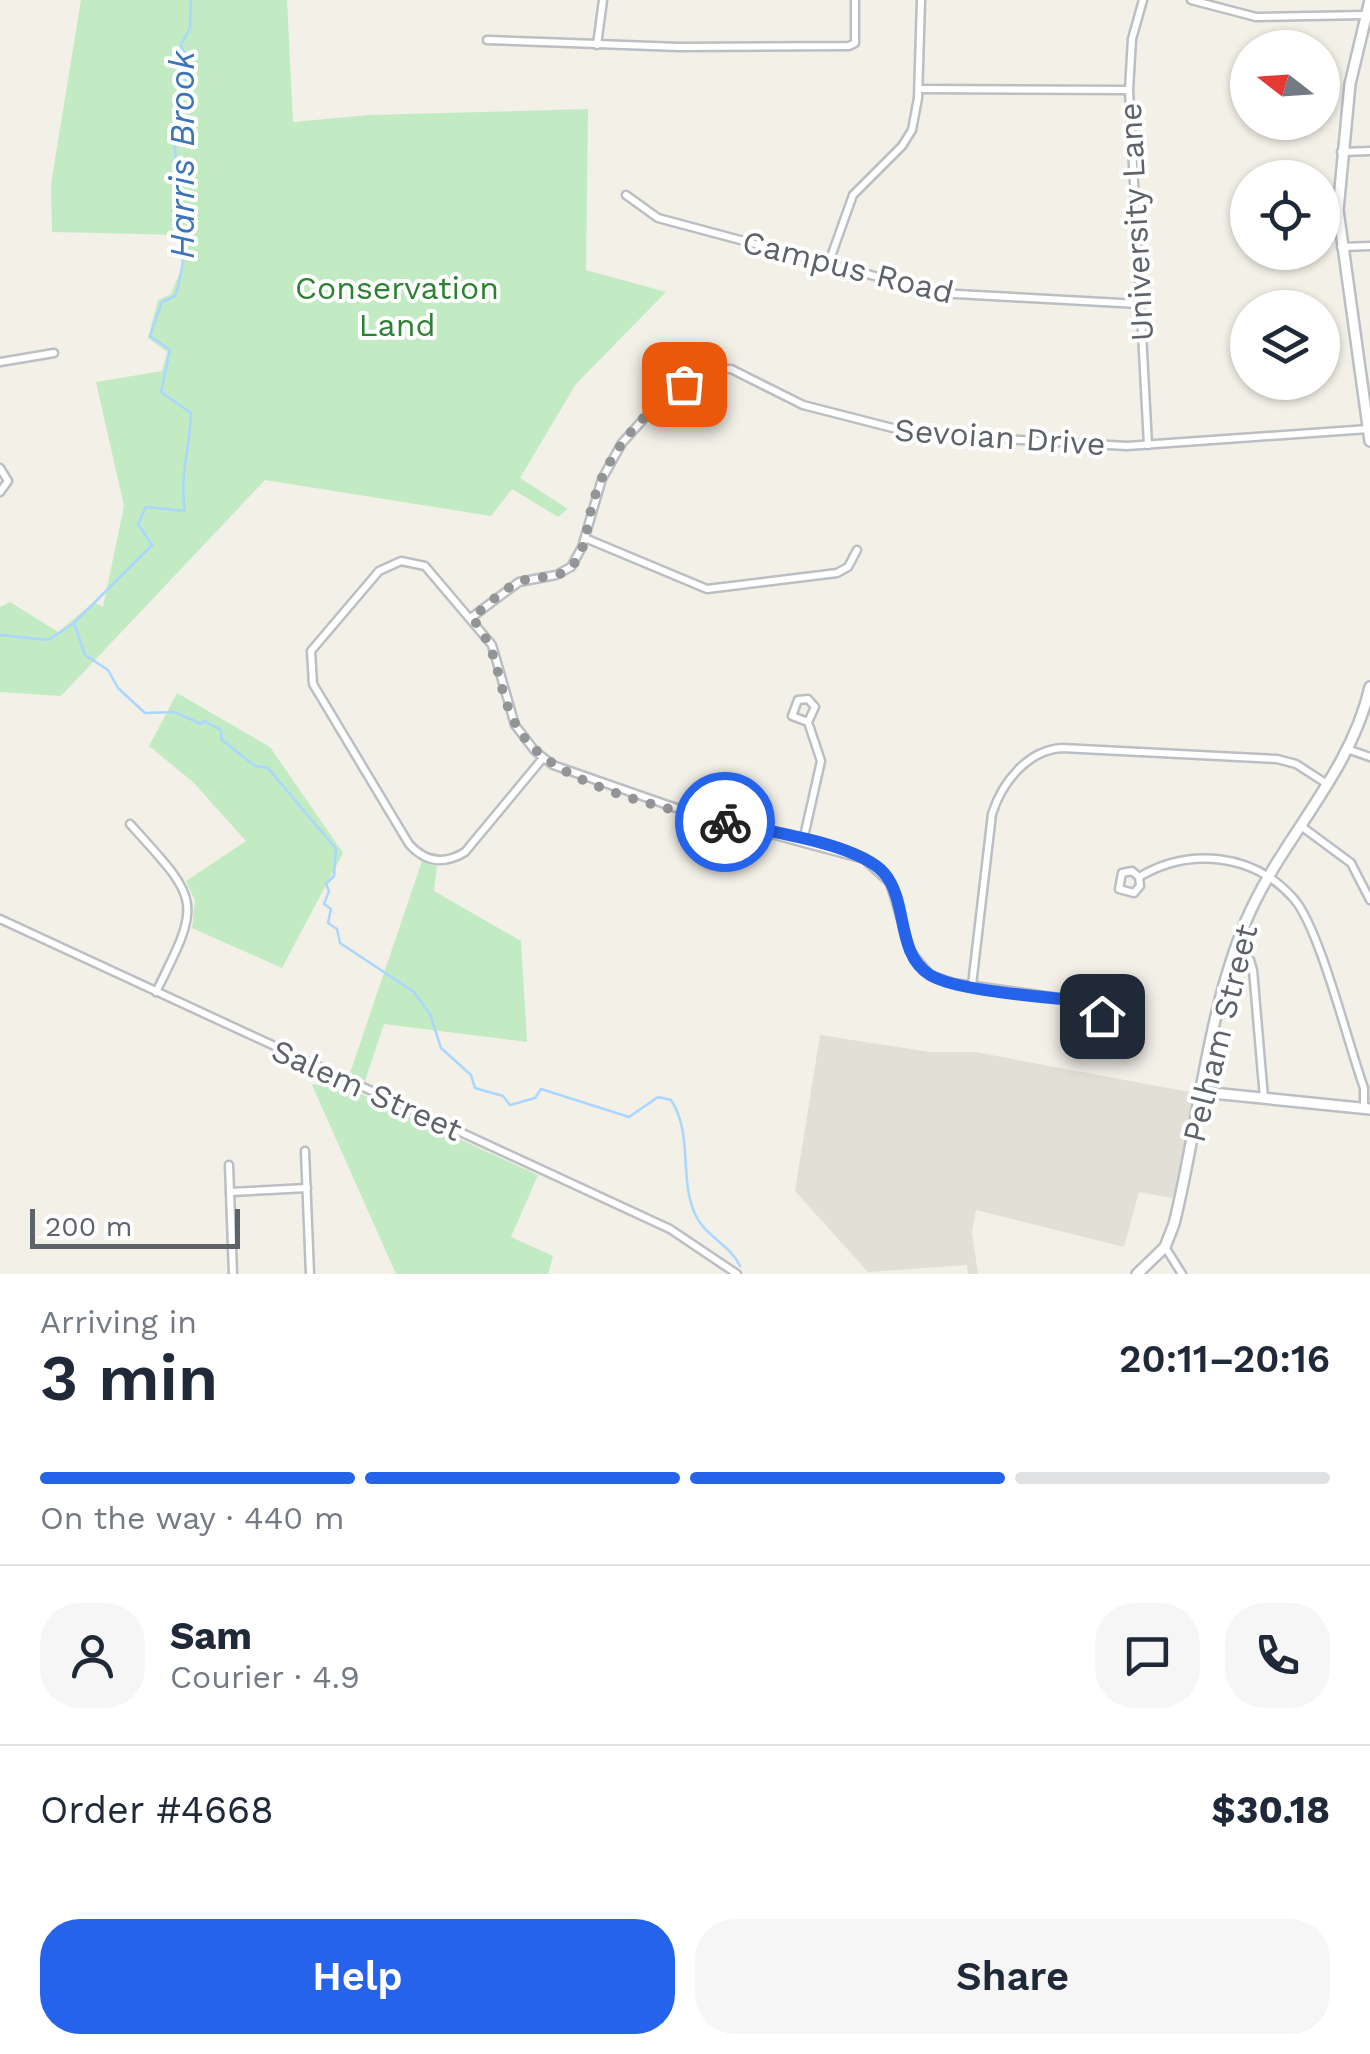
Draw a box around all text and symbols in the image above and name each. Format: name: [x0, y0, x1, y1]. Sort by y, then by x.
north arrow: [1230, 30, 1340, 140]
map controls: [1230, 30, 1340, 400]
water label: Harris Brook: [161, 50, 203, 259]
street label: University Lane: [1111, 102, 1161, 342]
button: locate: [1230, 160, 1340, 270]
street label: Campus Road: [738, 222, 958, 312]
park label: Conservation Land: [295, 269, 499, 344]
button: layers: [1230, 290, 1340, 400]
pin: [642, 342, 727, 427]
icon: bag: [657, 357, 712, 412]
street label: Sevoian Drive: [893, 411, 1107, 463]
courier: [675, 772, 775, 872]
icon: bike: [698, 795, 753, 850]
street label: Pelham Street: [1175, 920, 1265, 1146]
pin: [1060, 974, 1145, 1059]
icon: home: [1075, 989, 1130, 1044]
street label: Salem Street: [266, 1031, 468, 1149]
scale bar: [30, 1204, 240, 1248]
text: 200 m: [45, 1210, 132, 1243]
text: Arriving in: [40, 1303, 197, 1341]
text: 20:11–20:16: [1119, 1337, 1330, 1381]
text: 3 min: [40, 1340, 218, 1416]
text: On the way · 440 m: [40, 1499, 345, 1537]
button: person: [40, 1603, 145, 1708]
button: chat: [1095, 1603, 1200, 1708]
button: phone: [1225, 1603, 1330, 1708]
text: Sam: [170, 1614, 252, 1658]
text: Courier · 4.9: [170, 1658, 360, 1696]
text: Order #4668: [40, 1788, 274, 1832]
text: $30.18: [1212, 1788, 1330, 1832]
button: Help: [40, 1919, 675, 2034]
button: Share: [695, 1919, 1330, 2034]

